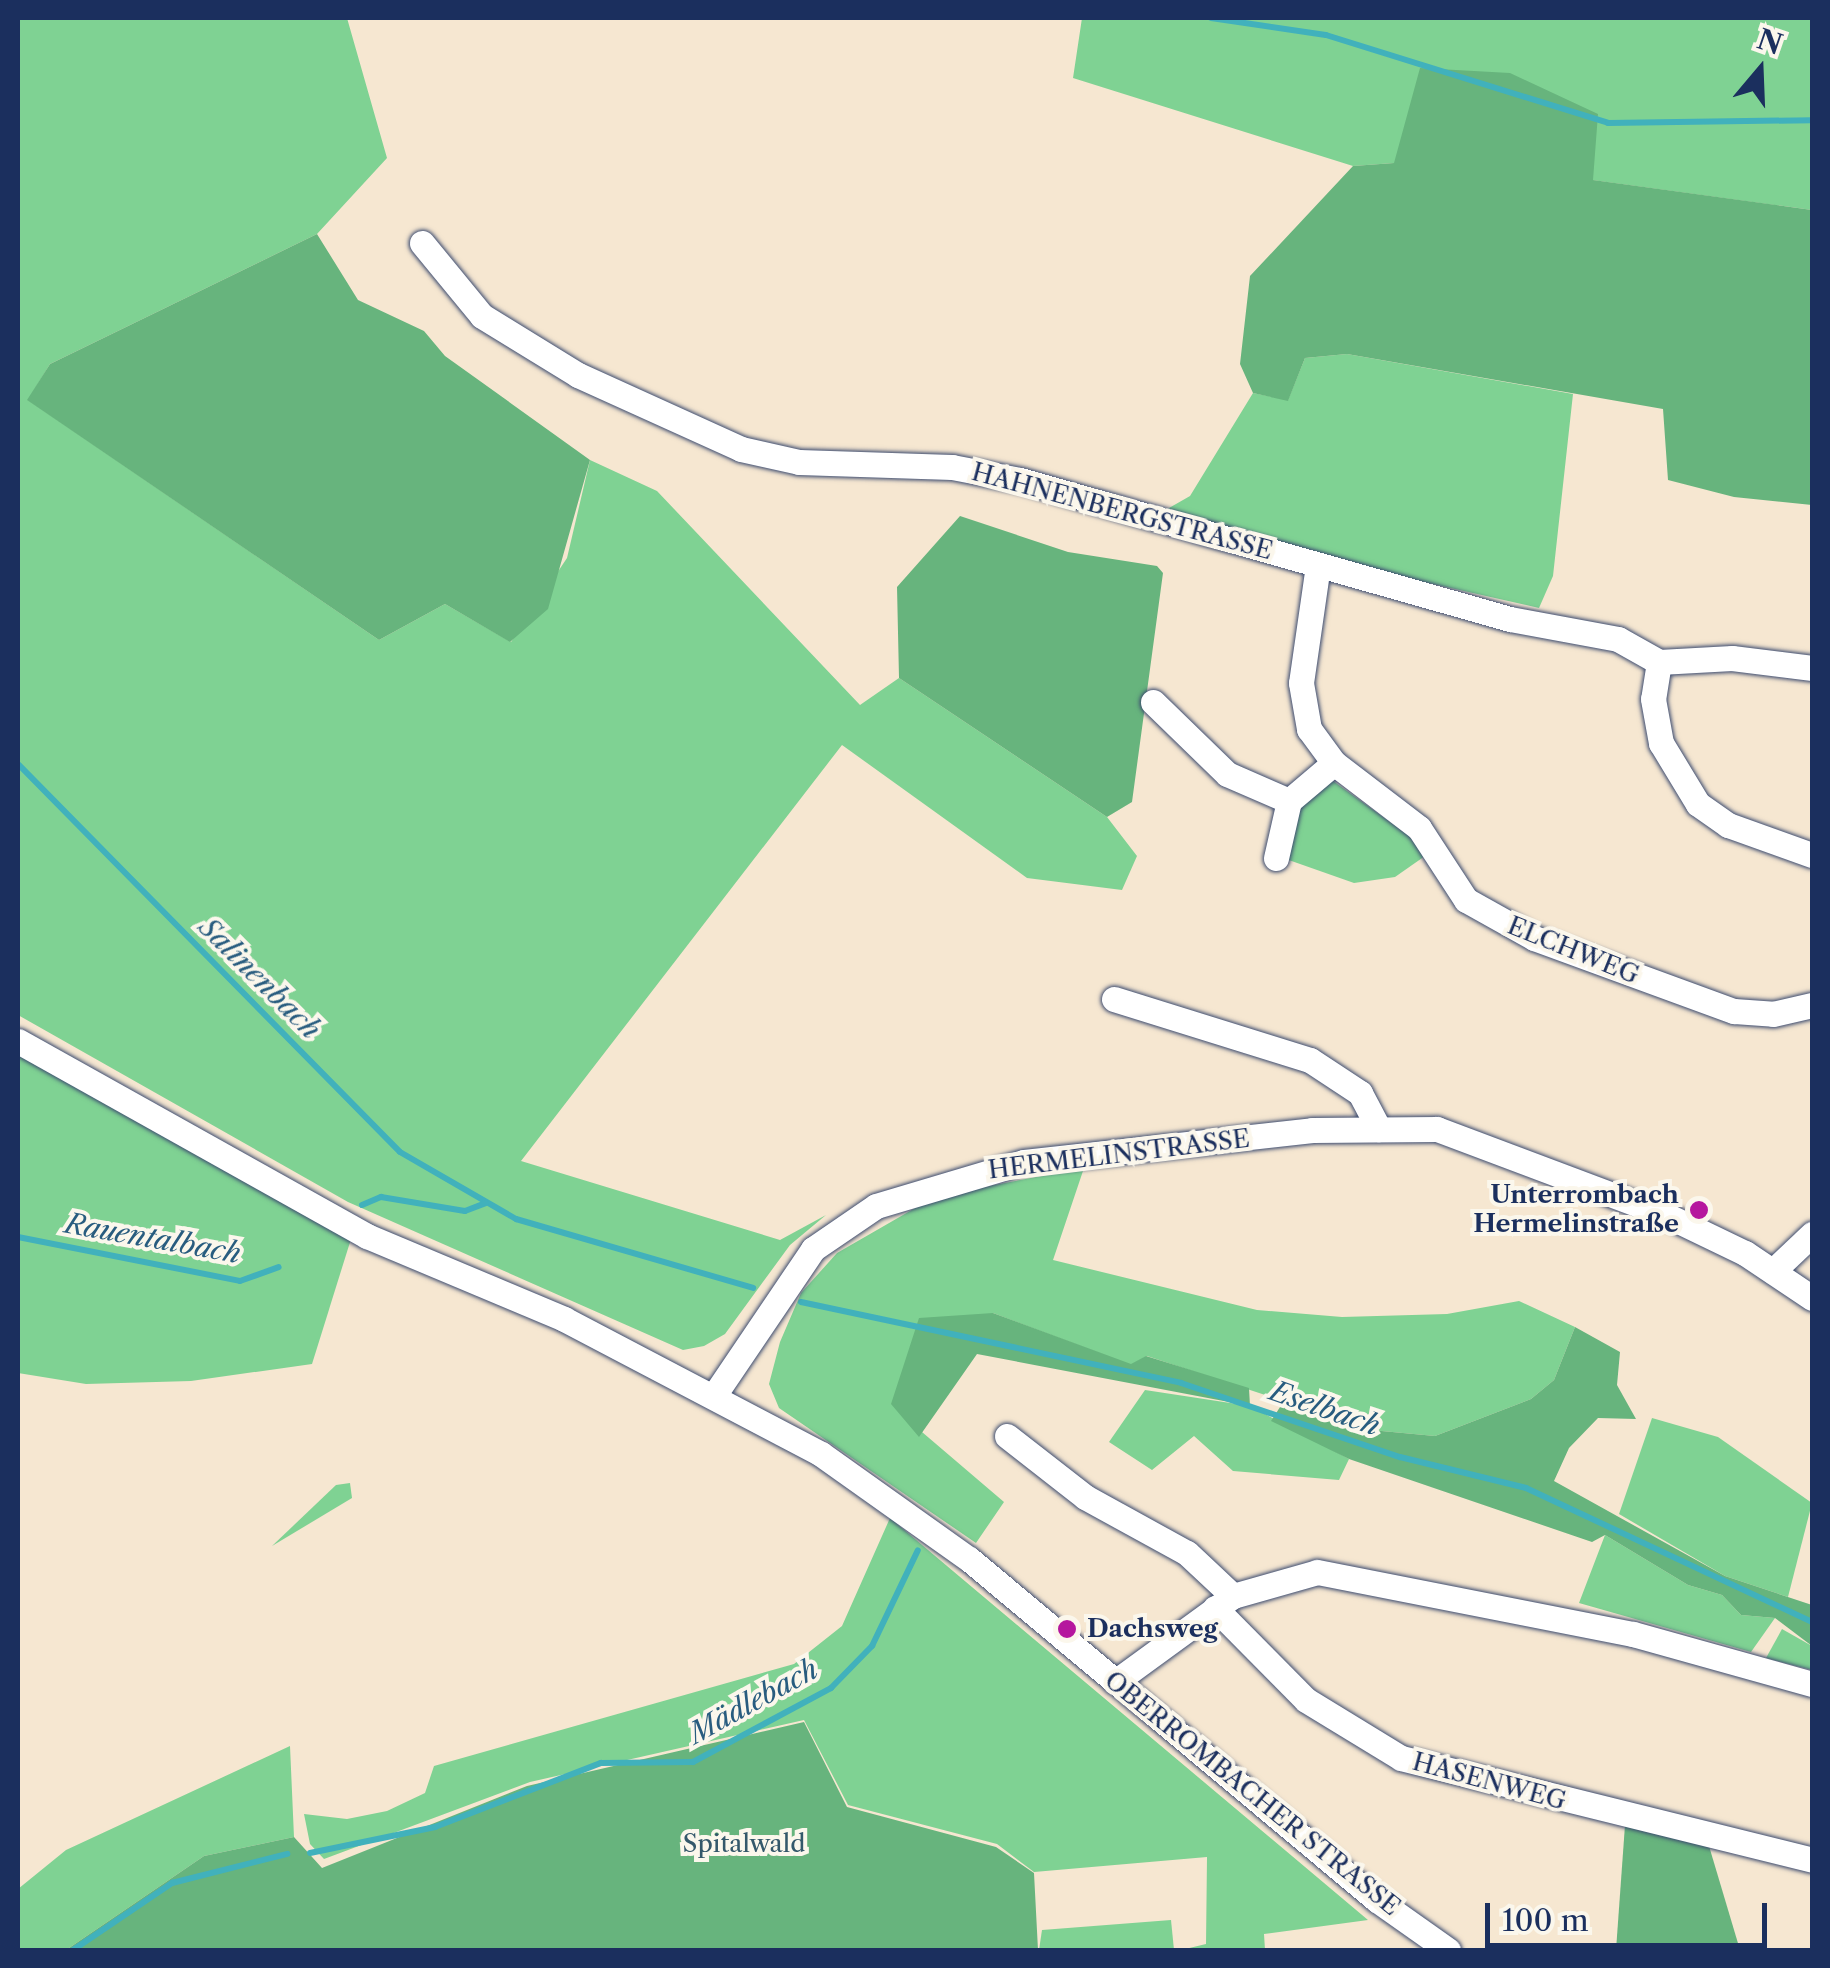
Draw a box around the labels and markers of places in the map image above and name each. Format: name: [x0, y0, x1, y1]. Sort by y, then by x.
place label: Unterrombach Hermelinstraße: [1473, 1181, 1679, 1240]
marker: Unterrombach Hermelinstraße: [1688, 1199, 1710, 1221]
place label: Dachsweg: [1087, 1614, 1218, 1644]
marker: Dachsweg: [1056, 1618, 1078, 1640]

